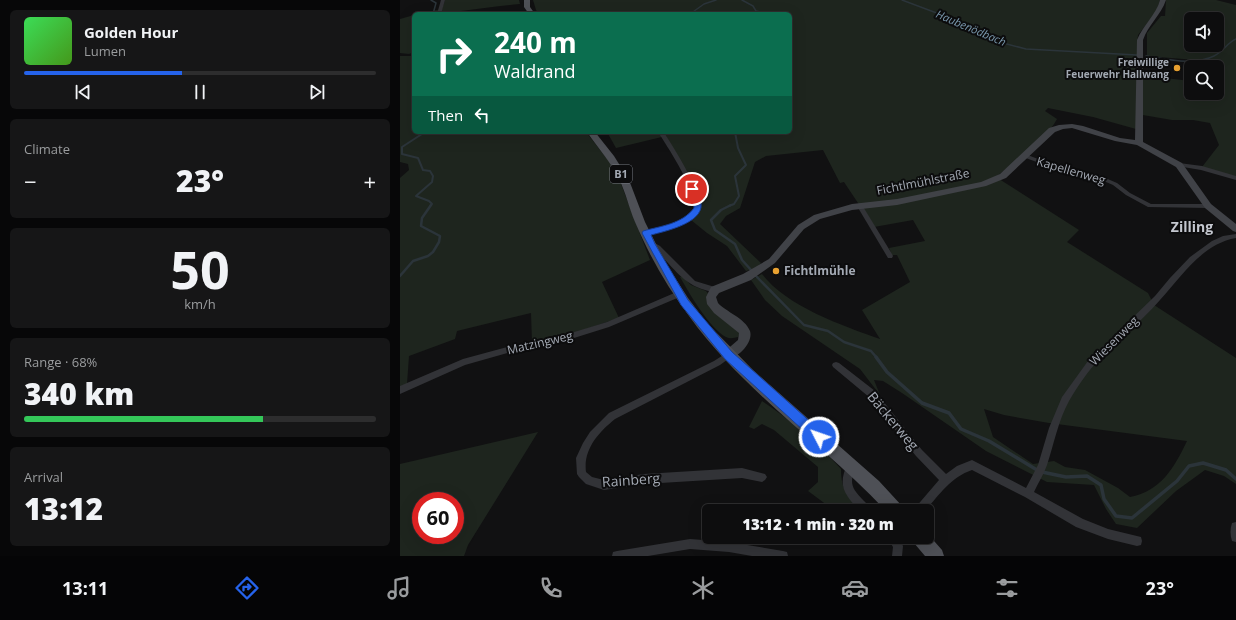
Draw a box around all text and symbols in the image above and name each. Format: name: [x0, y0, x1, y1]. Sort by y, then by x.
water label: Haubenödbach: [934, 6, 1008, 49]
map controls: [1184, 12, 1224, 100]
button: sound: [1184, 12, 1224, 52]
text: Golden Hour: [84, 22, 178, 42]
text: 240 m: [494, 23, 577, 61]
icon: right: [428, 28, 480, 80]
text: Lumen: [84, 42, 126, 60]
place label: Freiwillige Feuerwehr Hallwang: [1066, 55, 1169, 81]
text: Waldrand: [494, 59, 576, 83]
button: search: [1184, 60, 1224, 100]
marker: Freiwillige Feuerwehr Hallwang: [1172, 63, 1182, 73]
icon: previous: [72, 81, 94, 103]
icon: pause: [189, 81, 211, 103]
icon: next: [306, 81, 328, 103]
icon: left: [471, 104, 493, 126]
text: Then: [428, 105, 463, 125]
text: Climate: [24, 140, 70, 158]
street label: Kapellenweg: [1035, 153, 1108, 189]
text: 23°: [176, 160, 224, 201]
street label: Fichtlmühlstraße: [875, 164, 971, 199]
road number: B1: [610, 165, 632, 183]
text: −: [24, 166, 37, 196]
text: +: [363, 166, 376, 196]
pin: [675, 172, 709, 206]
icon: arrive: [681, 178, 703, 200]
district label: Zilling: [1171, 217, 1213, 236]
text: 50: [170, 233, 230, 304]
place label: Fichtlmühle: [784, 262, 855, 279]
marker: Fichtlmühle: [771, 266, 781, 276]
text: km/h: [184, 295, 216, 313]
street label: Wiesenweg: [1085, 312, 1142, 369]
street label: Matzingweg: [505, 327, 575, 358]
text: Range · 68%: [24, 353, 97, 371]
text: 340 km: [24, 373, 134, 414]
street label: Bäckerweg: [863, 387, 924, 454]
position arrow: [798, 416, 840, 458]
text: Arrival: [24, 468, 63, 486]
street label: Rainberg: [601, 468, 661, 491]
text: 13:12: [24, 488, 103, 529]
speed limit sign: 60: [412, 492, 464, 544]
text: 13:12 · 1 min · 320 m: [742, 514, 894, 534]
icon: directions: [233, 574, 261, 602]
icon: music: [385, 574, 413, 602]
icon: phone: [537, 574, 565, 602]
icon: climate: [689, 574, 717, 602]
icon: car: [841, 574, 869, 602]
icon: filters: [993, 574, 1021, 602]
text: 13:11: [62, 576, 108, 600]
text: 23°: [1146, 576, 1174, 600]

